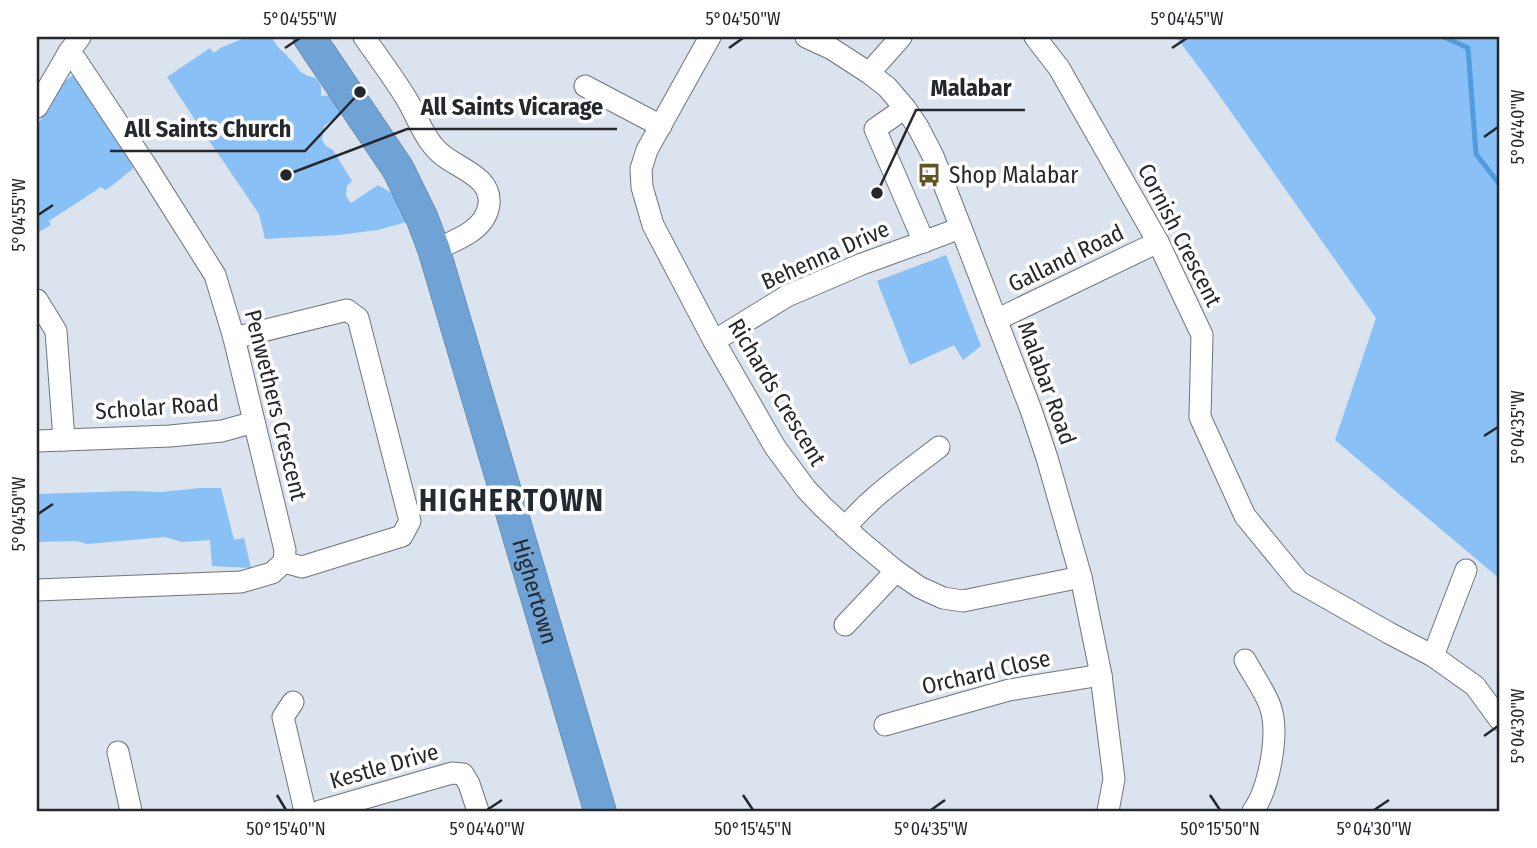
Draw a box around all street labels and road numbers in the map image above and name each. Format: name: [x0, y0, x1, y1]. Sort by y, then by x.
street label: Cornish Crescent: [1132, 159, 1228, 312]
street label: Behenna Drive: [757, 214, 893, 296]
street label: Galland Road: [1004, 218, 1128, 298]
street label: Penwethers Crescent: [239, 307, 313, 504]
street label: Richards Crescent: [722, 313, 832, 471]
street label: Malabar Road: [1012, 318, 1082, 448]
street label: Scholar Road: [94, 389, 220, 425]
street label: Highertown: [506, 535, 564, 647]
street label: Orchard Close: [919, 644, 1053, 700]
street label: Kestle Drive: [326, 737, 442, 795]

